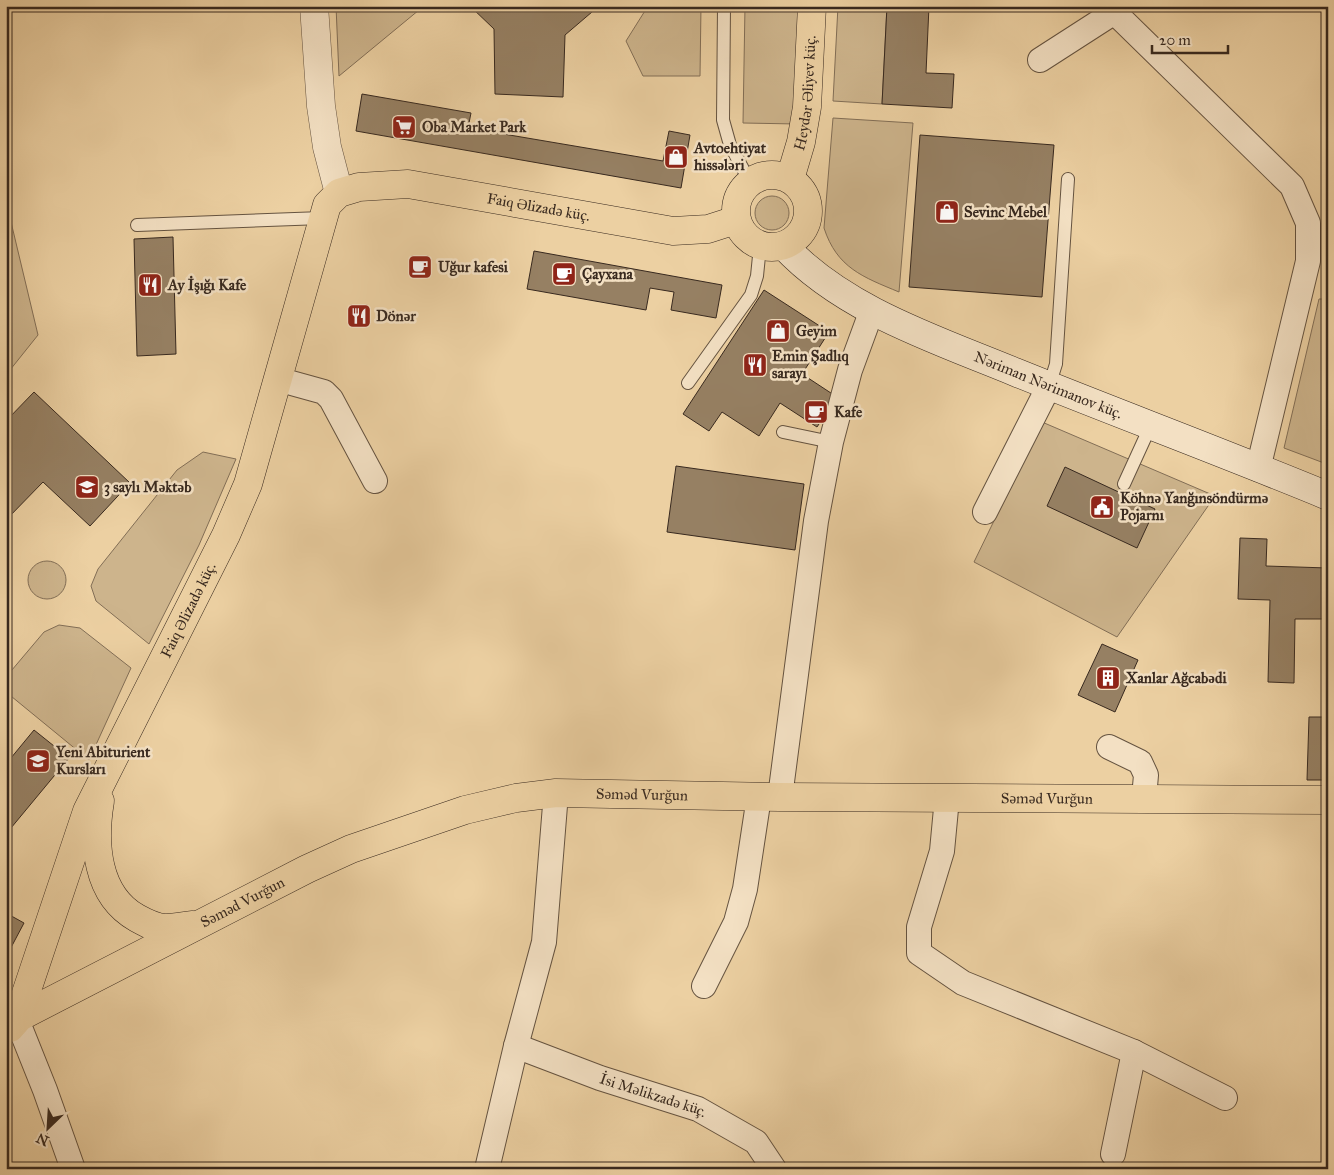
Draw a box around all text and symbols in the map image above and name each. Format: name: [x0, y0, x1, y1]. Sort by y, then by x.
scale bar: [1152, 22, 1228, 54]
text: 20 m: [1159, 31, 1191, 49]
street label: Heydər Əliyev küç.: [790, 35, 820, 153]
supermarket icon: Oba Market Park: [391, 114, 417, 140]
place label: Oba Market Park: [422, 118, 527, 136]
place label: Avtoehtiyat hissələri: [693, 139, 767, 174]
shop icon: Avtoehtiyat hissələri: [663, 144, 689, 170]
street label: Faiq Əlizadə küç.: [485, 189, 591, 225]
shop icon: Sevinc Mebel: [934, 199, 960, 225]
place label: Sevinc Mebel: [964, 203, 1048, 221]
cafe icon: Uğur kafesi: [407, 254, 433, 280]
place label: Uğur kafesi: [438, 258, 509, 277]
cafe icon: Çayxana: [551, 261, 577, 287]
place label: Çayxana: [582, 265, 634, 284]
restaurant icon: Ay İşığı Kafe: [137, 272, 163, 298]
place label: Ay İşığı Kafe: [167, 275, 247, 295]
restaurant icon: Dönər: [346, 303, 372, 329]
place label: Dönər: [376, 307, 416, 325]
shop icon: Geyim: [765, 318, 791, 344]
place label: Geyim: [796, 322, 837, 341]
place label: Emin Şadlıq sarayı: [772, 347, 849, 383]
street label: Nəriman Nərimanov küç.: [972, 348, 1125, 423]
restaurant icon: Emin Şadlıq sarayı: [742, 352, 768, 378]
cafe icon: Kafe: [803, 399, 829, 425]
place label: Kafe: [834, 403, 863, 421]
school or university icon: 3 saylı Məktəb: [74, 474, 100, 500]
place label: 3 saylı Məktəb: [104, 478, 192, 497]
place label: Köhnə Yanğınsöndürmə Pojarnı: [1120, 489, 1269, 525]
public building icon: Köhnə Yanğınsöndürmə Pojarnı: [1089, 494, 1115, 520]
street label: Faiq Əlizadə küç.: [157, 559, 220, 661]
building icon: Xanlar Ağcabədi: [1095, 665, 1121, 691]
place label: Xanlar Ağcabədi: [1125, 669, 1227, 688]
place label: Yeni Abiturient Kursları: [55, 743, 151, 778]
school or university icon: Yeni Abiturient Kursları: [25, 748, 51, 774]
street label: Səməd Vurğun: [596, 785, 688, 804]
street label: Səməd Vurğun: [1001, 789, 1093, 808]
street label: Səməd Vurğun: [197, 873, 288, 931]
street label: İsi Məlikzadə küç.: [598, 1069, 710, 1121]
north arrow: [22, 1102, 72, 1152]
text: N: [34, 1129, 52, 1150]

